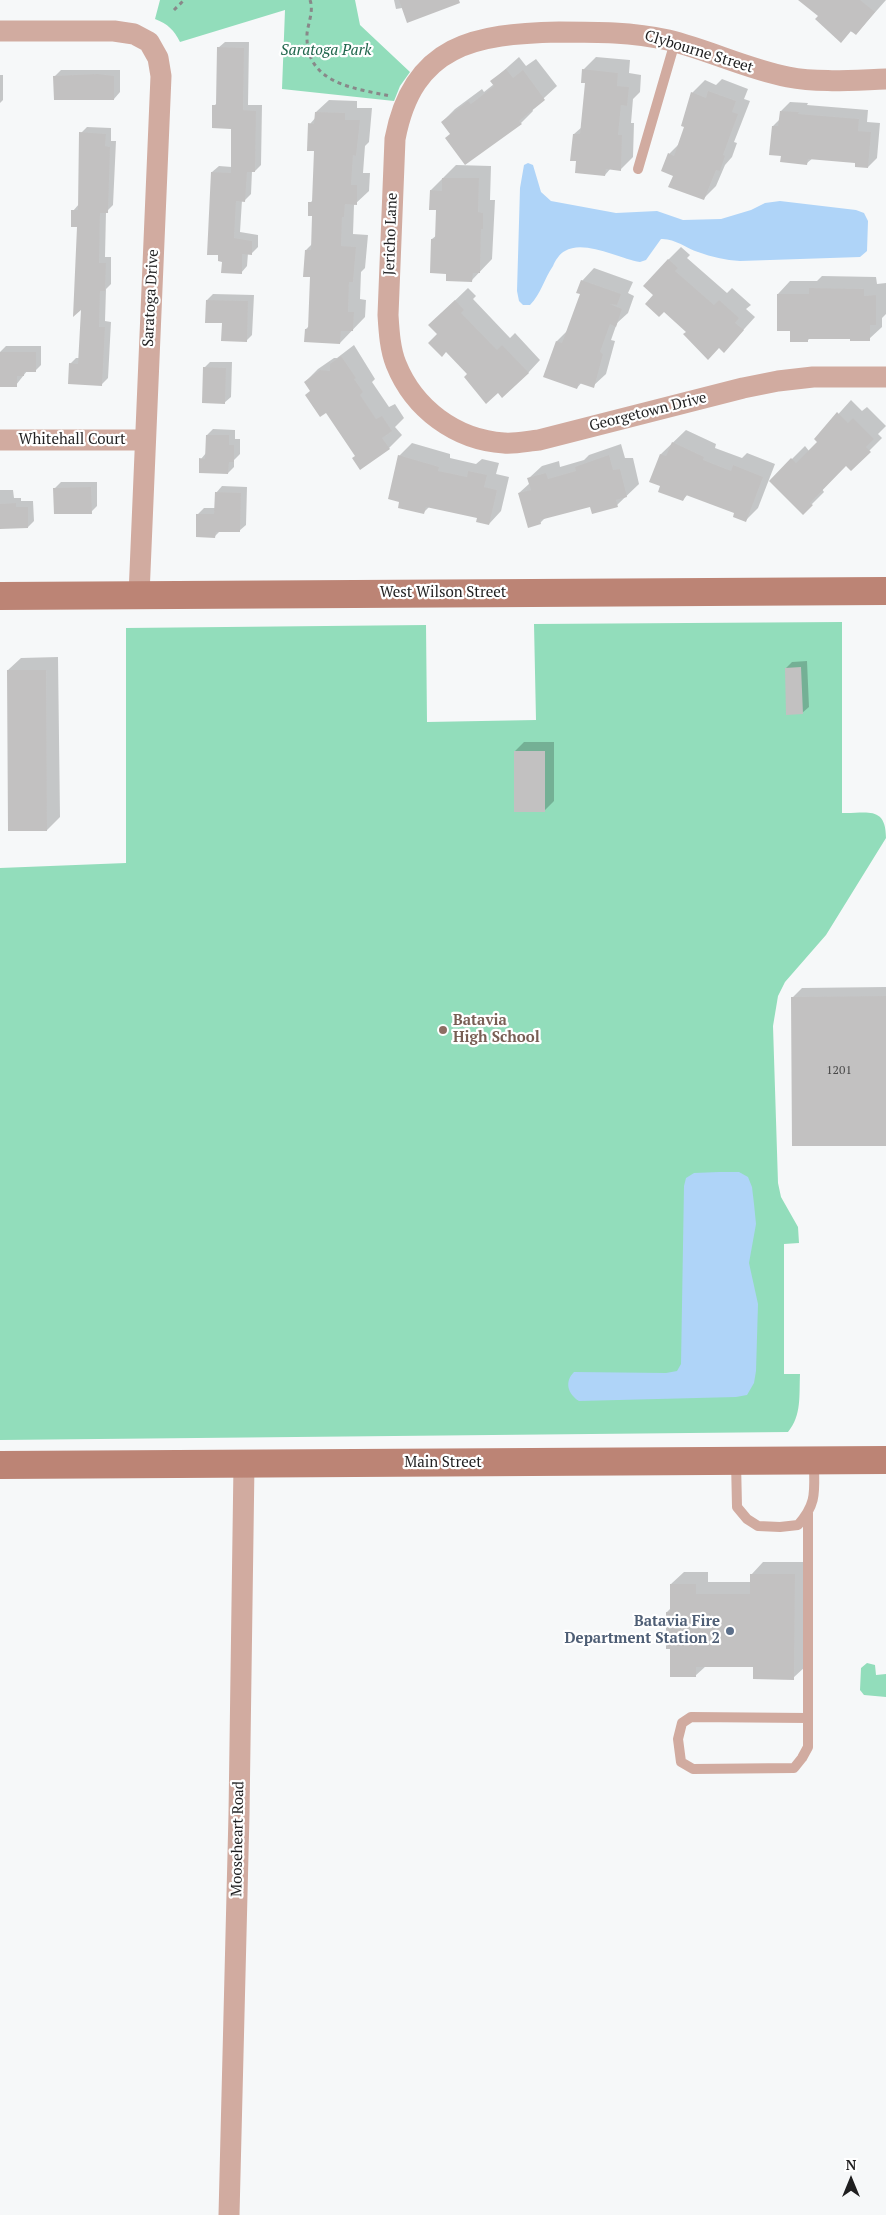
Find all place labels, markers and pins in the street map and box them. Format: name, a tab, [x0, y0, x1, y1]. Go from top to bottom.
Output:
place label: Batavia High School	[453, 1012, 540, 1047]
marker: Batavia High School	[437, 1024, 449, 1036]
place label: Batavia Fire Department Station 2	[565, 1613, 720, 1648]
marker: Batavia Fire Department Station 2	[724, 1625, 736, 1637]

